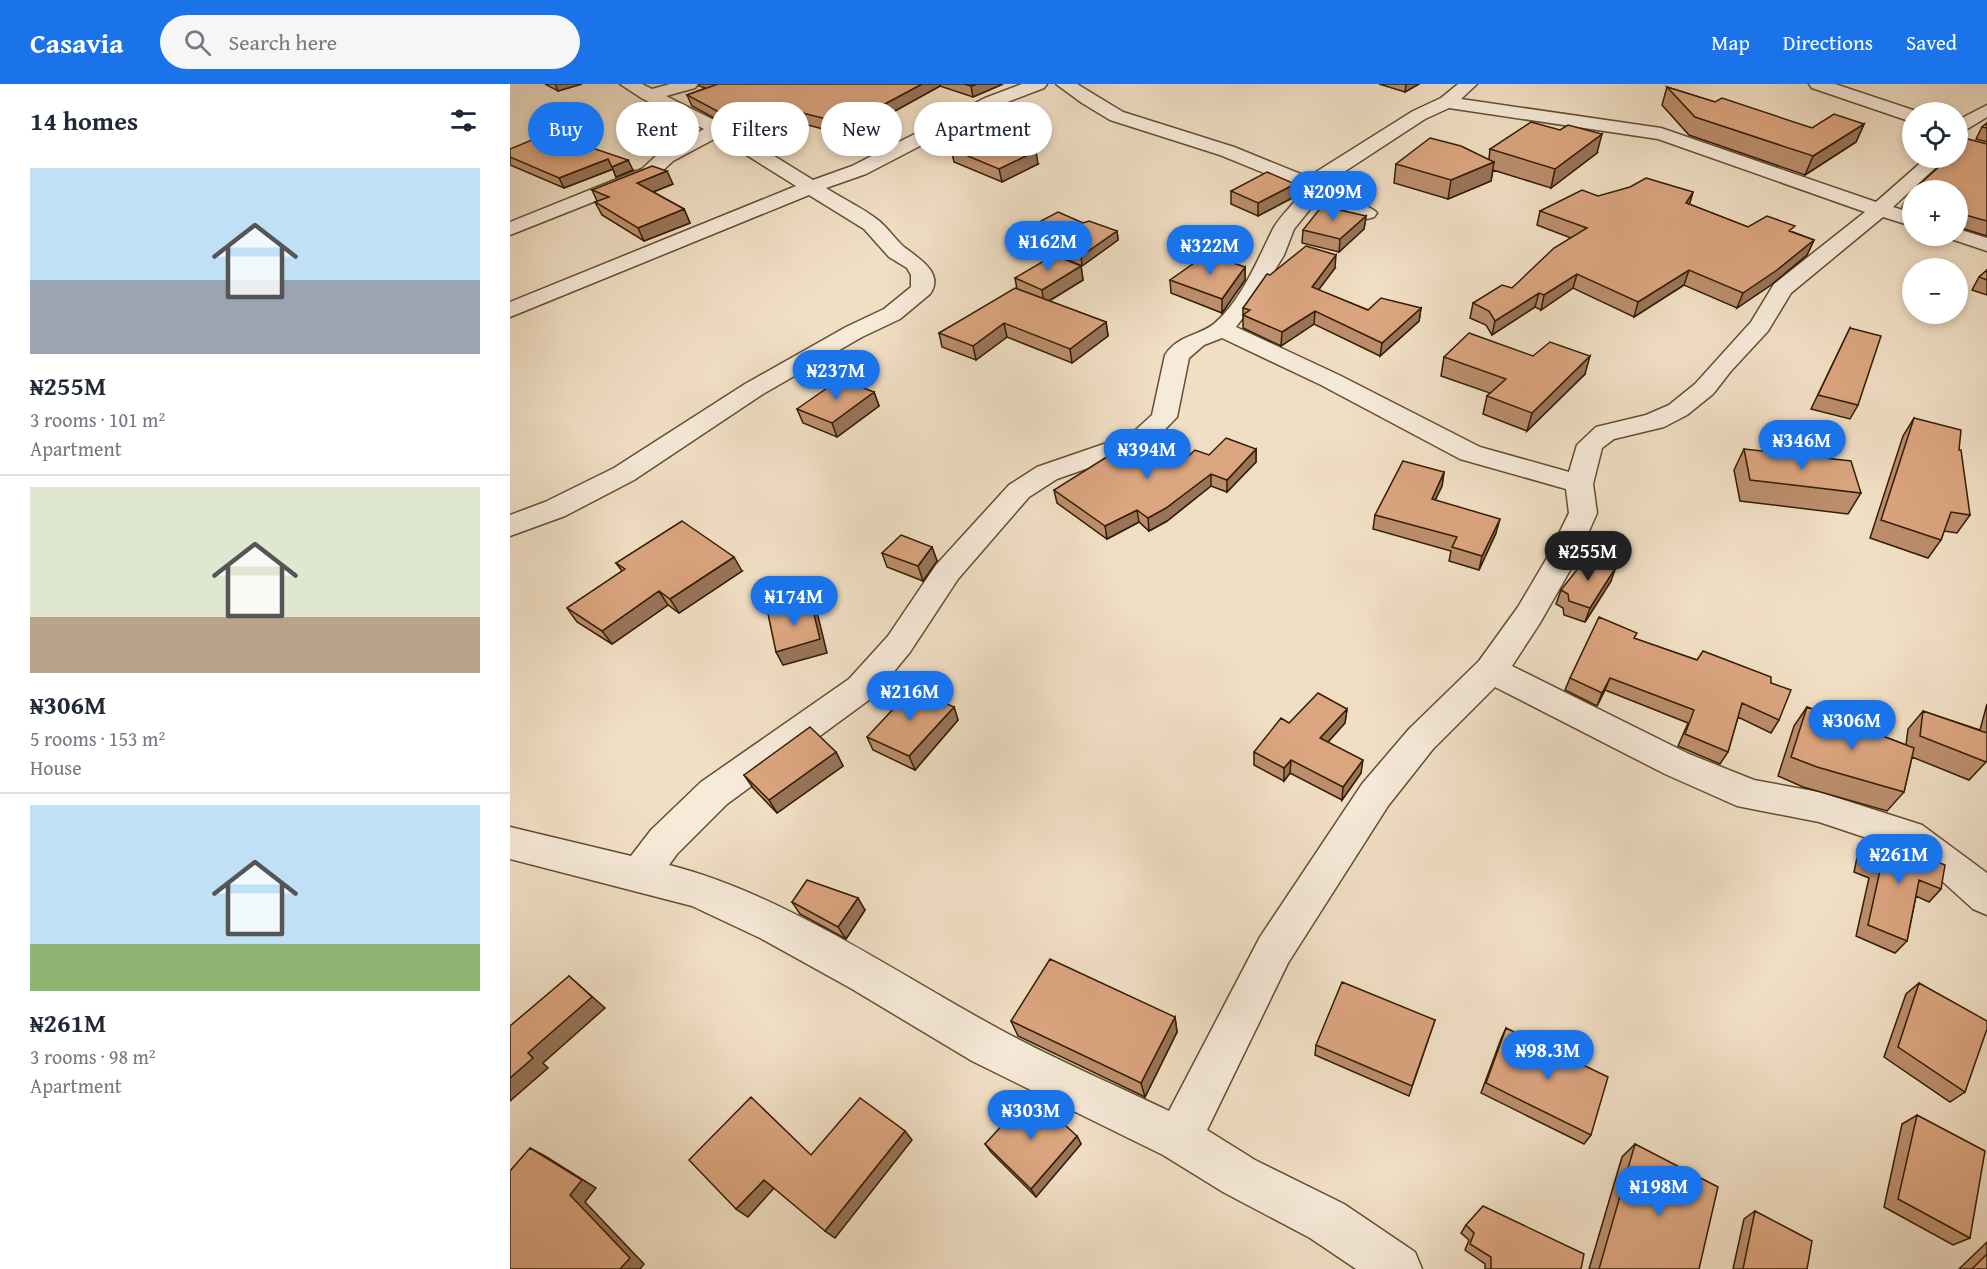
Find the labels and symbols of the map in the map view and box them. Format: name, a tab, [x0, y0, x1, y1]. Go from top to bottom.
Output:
pin: ₦209M	[1291, 171, 1375, 222]
pin: ₦162M	[1006, 221, 1090, 272]
pin: ₦322M	[1168, 225, 1252, 276]
pin: ₦237M	[794, 350, 878, 401]
pin: ₦346M	[1760, 420, 1844, 471]
pin: ₦394M	[1105, 429, 1189, 480]
pin: ₦255M	[1546, 531, 1630, 582]
pin: ₦174M	[752, 576, 836, 627]
pin: ₦216M	[868, 671, 952, 722]
pin: ₦306M	[1810, 700, 1894, 751]
pin: ₦261M	[1857, 834, 1941, 885]
pin: ₦98.3M	[1499, 1030, 1597, 1081]
pin: ₦303M	[989, 1090, 1073, 1141]
pin: ₦198M	[1617, 1166, 1701, 1217]

